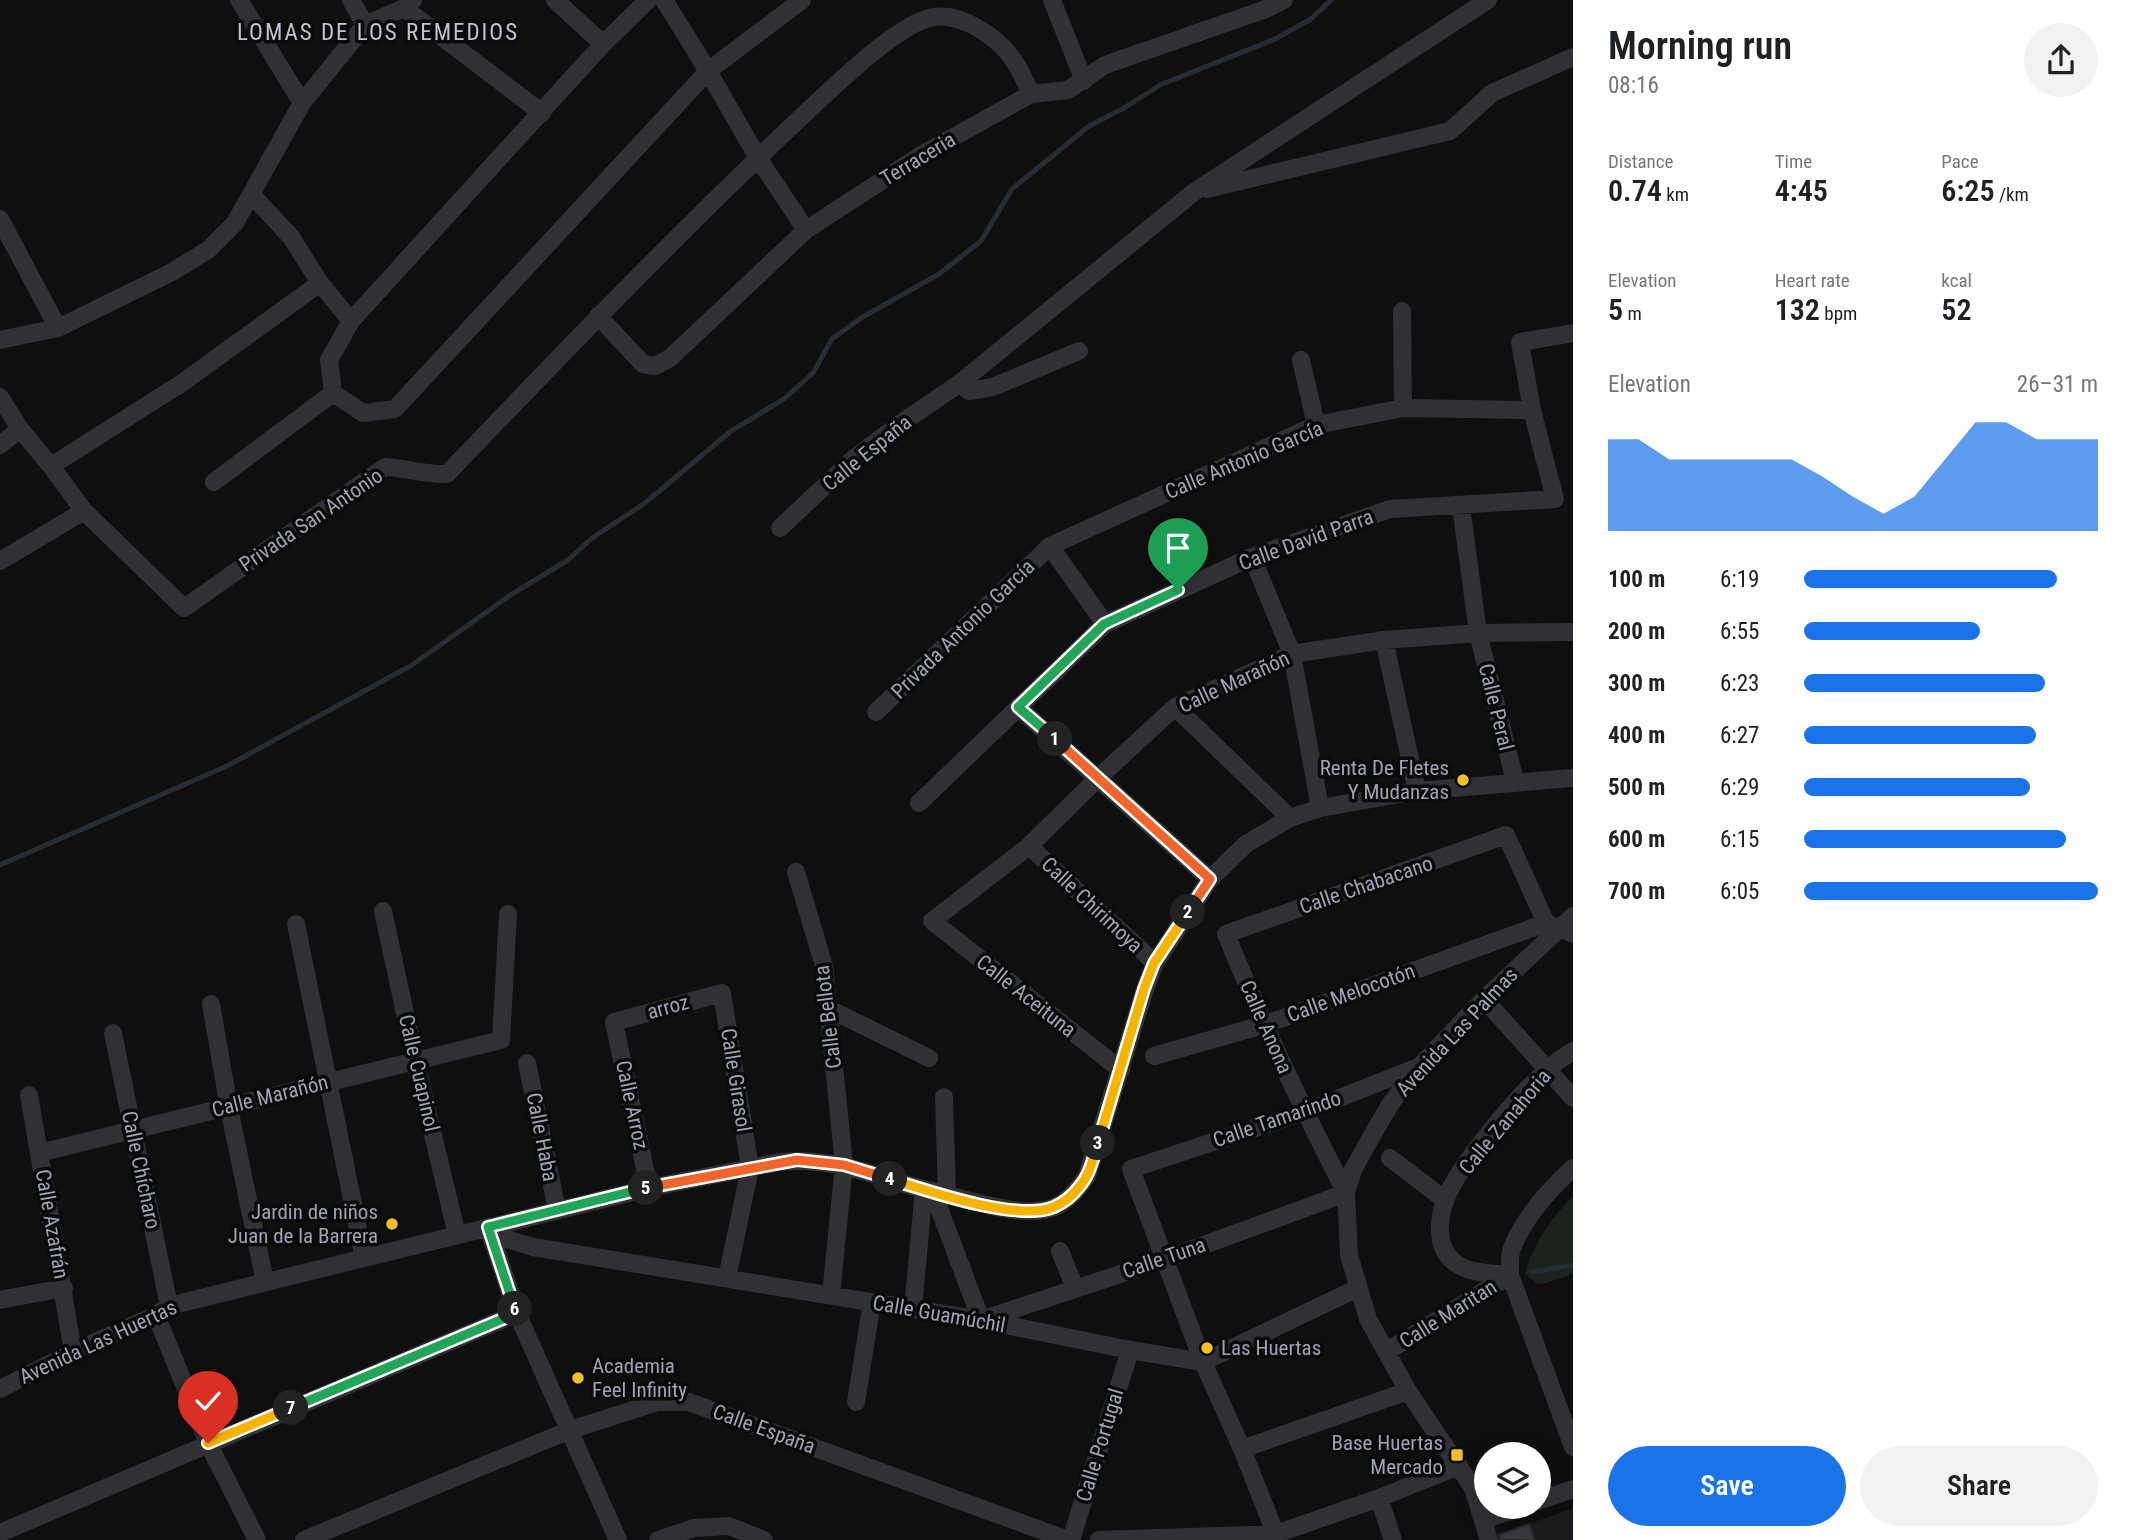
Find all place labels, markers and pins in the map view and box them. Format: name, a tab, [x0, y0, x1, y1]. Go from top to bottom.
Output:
pin	[1148, 518, 1208, 590]
pin: 1	[1038, 722, 1072, 756]
place label: Renta De Fletes Y Mudanzas	[1320, 756, 1449, 804]
marker: Renta De Fletes Y Mudanzas	[1455, 772, 1471, 788]
pin: 2	[1170, 894, 1206, 930]
pin: 3	[1080, 1126, 1116, 1160]
pin: 4	[872, 1162, 908, 1196]
pin: 5	[628, 1170, 664, 1206]
place label: Jardin de niños Juan de la Barrera	[228, 1200, 378, 1248]
marker: Jardin de niños Juan de la Barrera	[384, 1216, 400, 1232]
pin: 6	[498, 1292, 532, 1326]
place label: Las Huertas	[1221, 1336, 1321, 1360]
marker: Las Huertas	[1199, 1340, 1215, 1356]
place label: Academia Feel Infinity	[592, 1354, 687, 1402]
marker: Academia Feel Infinity	[570, 1370, 586, 1386]
pin	[178, 1371, 238, 1443]
pin: 7	[274, 1390, 308, 1426]
place label: Base Huertas Mercado	[1331, 1431, 1443, 1479]
marker: Base Huertas Mercado	[1449, 1447, 1465, 1463]

